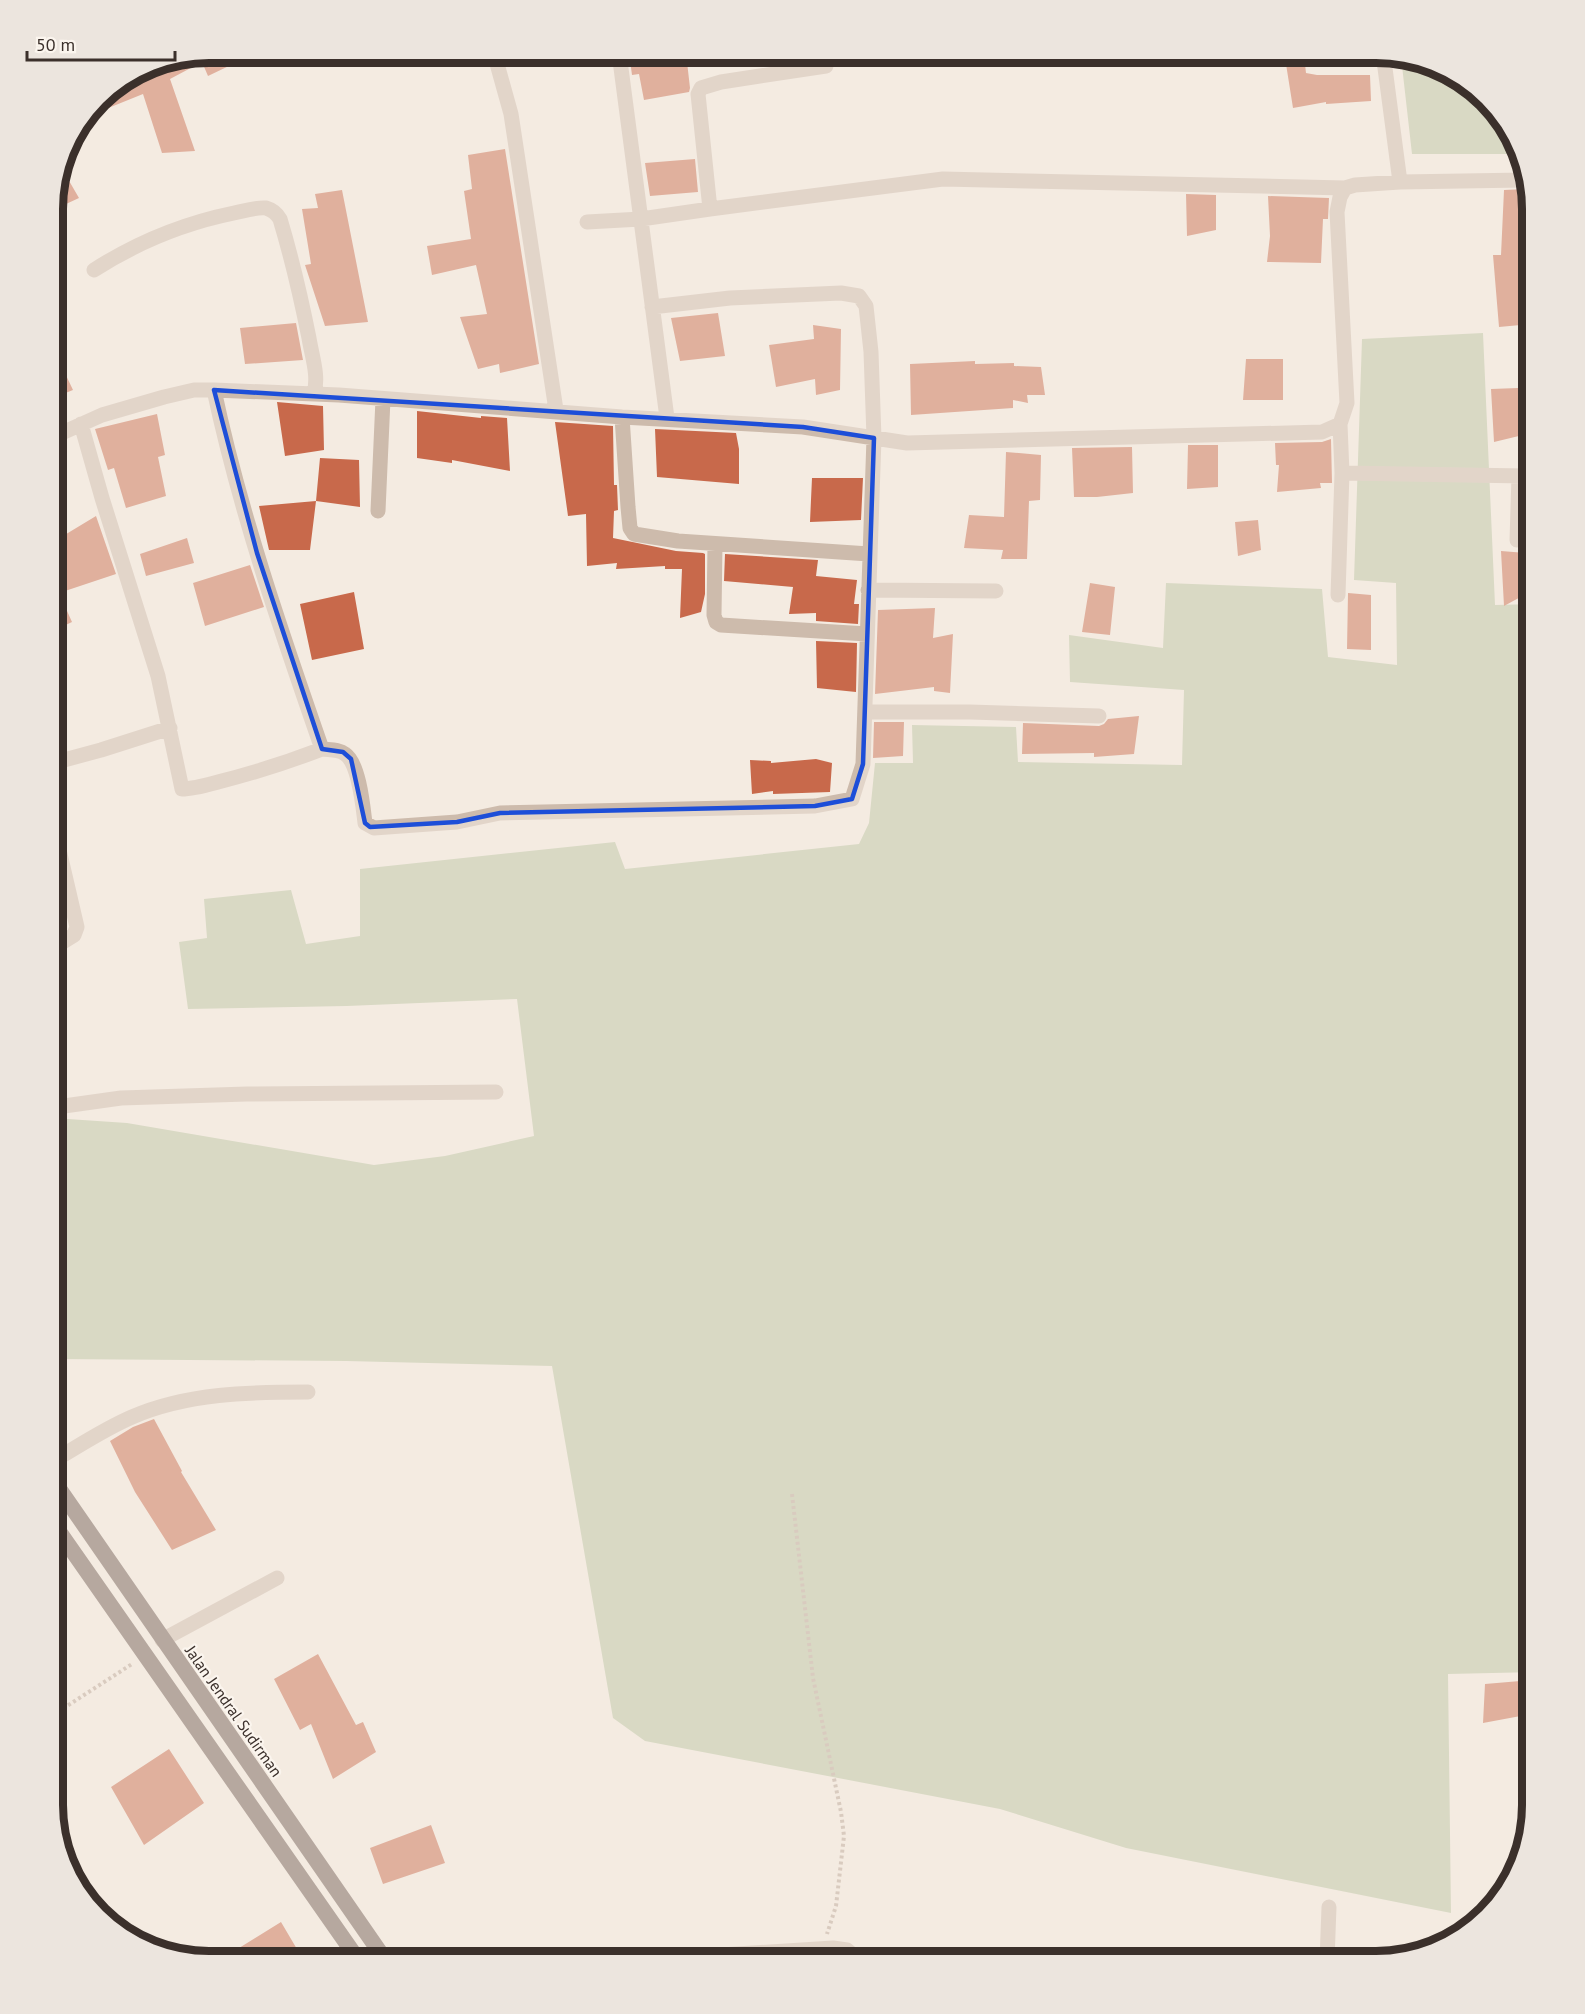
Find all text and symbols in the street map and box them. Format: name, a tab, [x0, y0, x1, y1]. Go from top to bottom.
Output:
scale bar	[27, 24, 176, 62]
text: 50 m	[36, 33, 75, 56]
street label: Jalan Jendral Sudirman	[181, 1641, 287, 1781]

